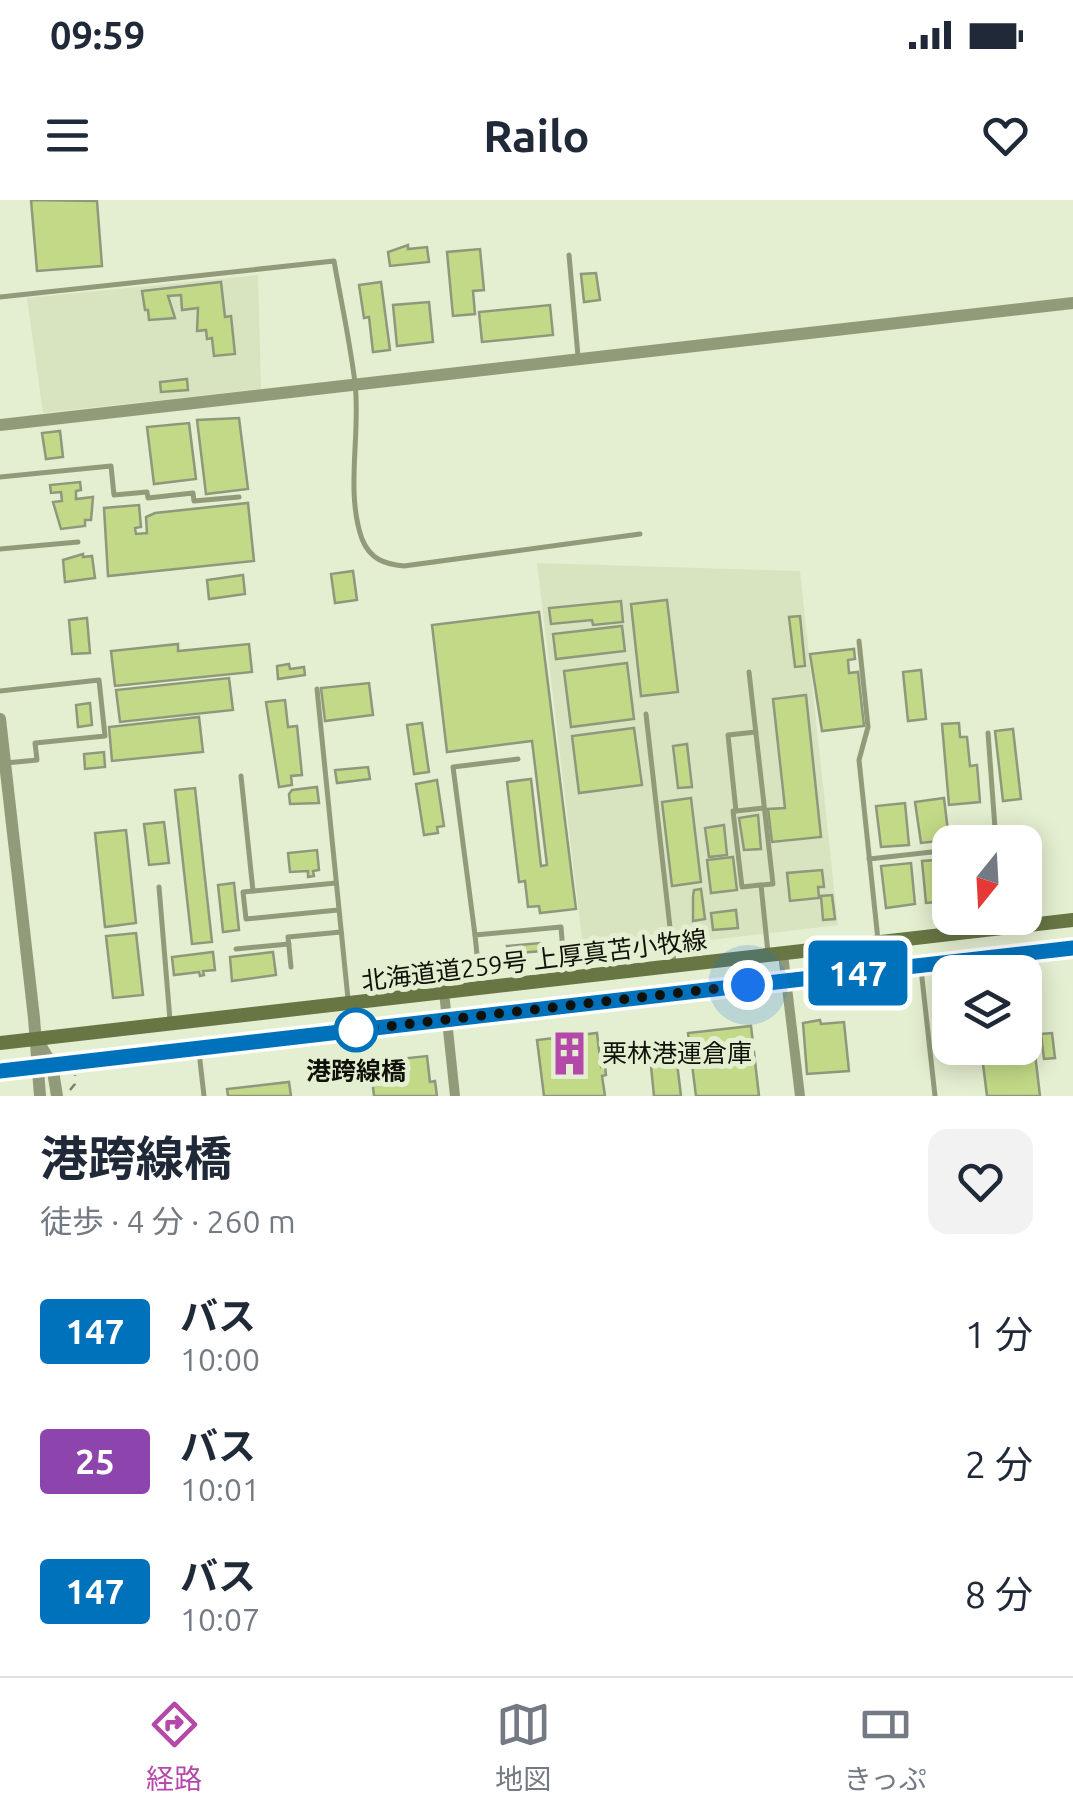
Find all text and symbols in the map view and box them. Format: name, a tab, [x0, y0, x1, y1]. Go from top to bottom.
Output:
text: 09:59	[50, 14, 145, 56]
icon: menu	[40, 108, 95, 163]
icon: heart	[978, 108, 1033, 163]
text: Railo	[483, 110, 590, 161]
north arrow	[932, 825, 1042, 935]
map controls	[932, 825, 1042, 1065]
street label: 北海道道259号 上厚真苫小牧線	[360, 925, 708, 995]
line badge: 147	[800, 940, 916, 1006]
text: 147	[828, 953, 888, 993]
button: layers	[932, 955, 1042, 1065]
your location	[723, 960, 773, 1010]
marker: 港跨線橋	[335, 1009, 377, 1051]
building icon: 栗林港運倉庫	[545, 1029, 593, 1077]
place label: 栗林港運倉庫	[602, 1039, 752, 1067]
place label: 港跨線橋	[306, 1057, 406, 1085]
button: heart	[928, 1129, 1033, 1234]
text: 港跨線橋	[40, 1131, 232, 1185]
text: 徒歩 · 4 分 · 260 m	[40, 1203, 296, 1239]
text: バス	[180, 1295, 256, 1337]
text: 147	[65, 1311, 125, 1351]
text: 1 分	[965, 1313, 1033, 1355]
text: 10:00	[180, 1341, 260, 1377]
text: バス	[180, 1425, 256, 1467]
text: 25	[75, 1441, 115, 1481]
text: 2 分	[965, 1443, 1033, 1485]
text: 10:01	[180, 1471, 260, 1507]
text: バス	[180, 1555, 256, 1597]
text: 147	[65, 1571, 125, 1611]
text: 8 分	[965, 1573, 1033, 1615]
text: 10:07	[180, 1601, 260, 1637]
tab: 経路	[146, 1697, 202, 1797]
tab: 地図	[495, 1697, 551, 1797]
tab: きっぷ	[844, 1697, 927, 1797]

